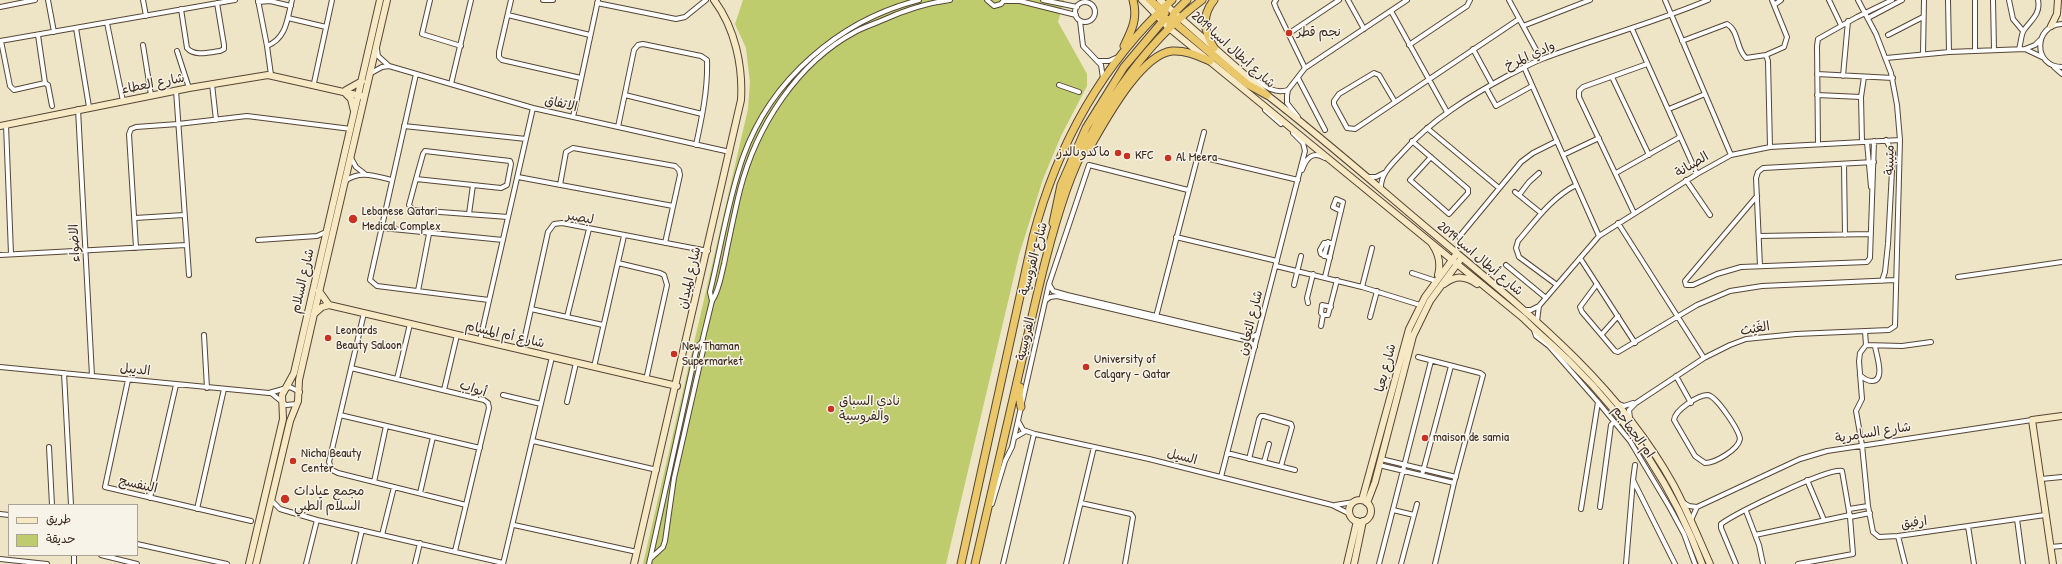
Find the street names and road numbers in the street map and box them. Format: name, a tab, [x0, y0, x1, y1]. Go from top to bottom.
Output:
street label: شارع أبطال اسيا 2019	[1188, 8, 1278, 92]
street label: وادي المرخ	[1502, 38, 1558, 74]
street label: شارع العطاء	[120, 70, 186, 98]
street label: الاتفاق	[543, 93, 579, 115]
street label: متيبنة	[1882, 145, 1898, 175]
street label: الصبانة	[1672, 149, 1712, 181]
street label: لبصير	[565, 208, 595, 228]
street label: شارع أبطال اسيا 2019	[1434, 219, 1526, 299]
street label: شارع الفروسية	[1017, 221, 1051, 297]
street label: الاضواء	[66, 224, 84, 262]
street label: شارع الميدان	[675, 245, 705, 311]
street label: شارع السلام	[288, 247, 318, 315]
street label: شارع التعاون	[1235, 289, 1267, 357]
street label: الفروسية	[1013, 316, 1039, 362]
street label: شارع أم المسام	[464, 318, 546, 352]
street label: الغَيْث	[1739, 319, 1771, 339]
street label: شارع بعيا	[1372, 342, 1400, 394]
street label: الديبل	[119, 361, 151, 379]
street label: أبواب	[458, 377, 488, 401]
street label: ام الجماجم	[1609, 403, 1657, 461]
street label: شارع السامرية	[1834, 419, 1912, 447]
street label: السيل	[1165, 446, 1199, 468]
street label: البنفسج	[117, 473, 159, 497]
street label: ارفيق	[1900, 513, 1928, 533]

